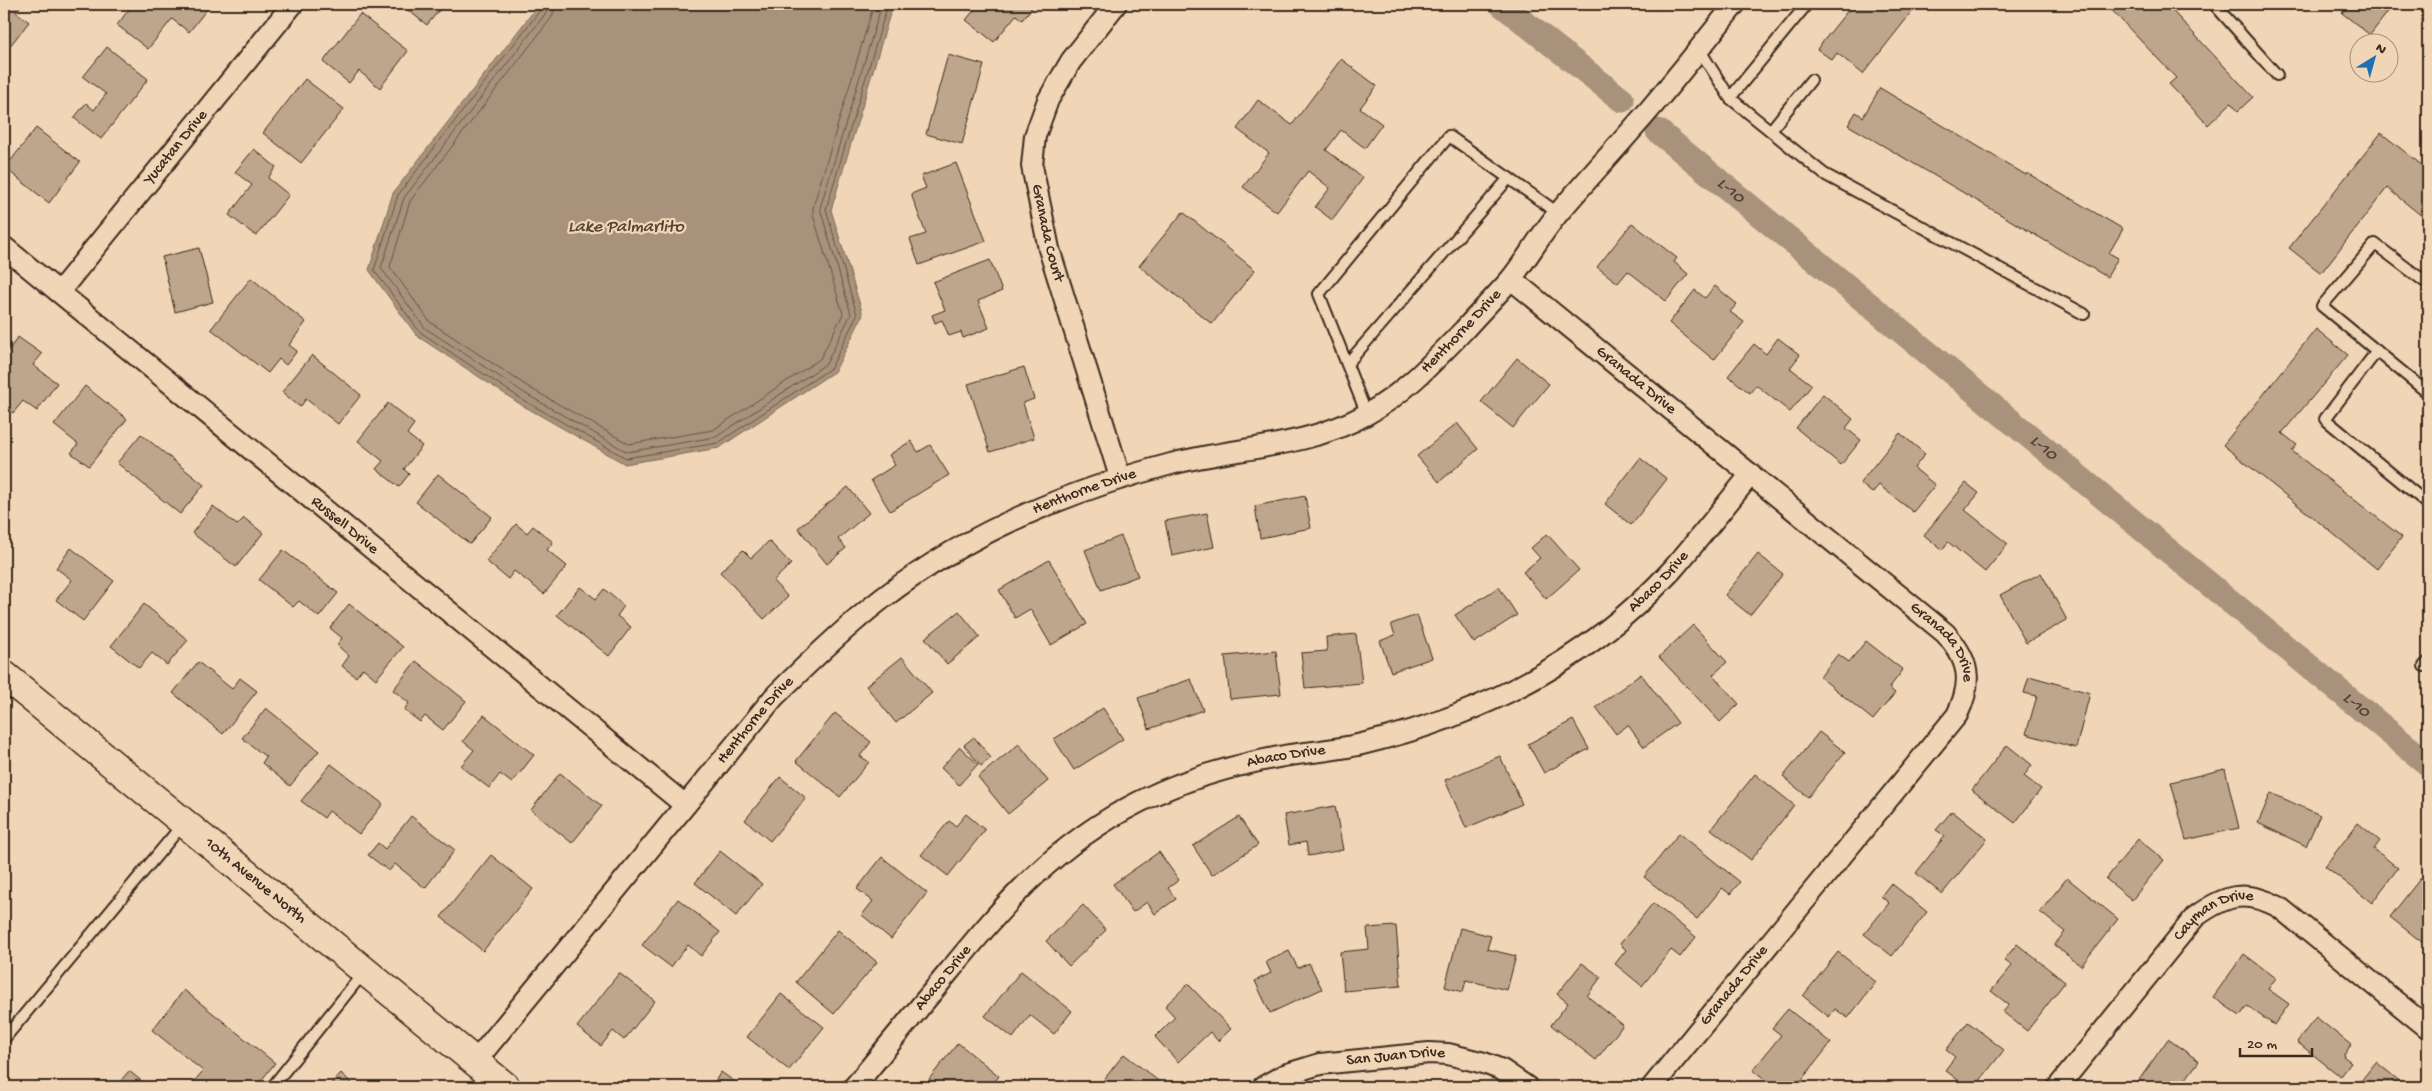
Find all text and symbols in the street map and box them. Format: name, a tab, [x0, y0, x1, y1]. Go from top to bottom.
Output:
north arrow	[2350, 32, 2400, 82]
text: N	[2372, 40, 2389, 59]
street label: Yucatan Drive	[139, 106, 213, 190]
water label: L-10	[1712, 173, 1749, 209]
street label: Granada Court	[1026, 182, 1069, 286]
water label: Lake Palmarlito	[568, 217, 685, 238]
street label: Henthorne Drive	[1417, 285, 1506, 378]
street label: Granada Drive	[1592, 342, 1680, 420]
water label: L-10	[2025, 430, 2062, 466]
street label: Henthorne Drive	[1030, 465, 1139, 520]
street label: Russell Drive	[307, 493, 383, 560]
street label: Abaco Drive	[1625, 547, 1694, 617]
street label: Granada Drive	[1906, 598, 1977, 683]
street label: Henthorne Drive	[713, 672, 799, 768]
water label: L-10	[2338, 688, 2375, 723]
street label: Abaco Drive	[1245, 741, 1327, 773]
street label: 10th Avenue North	[200, 833, 310, 929]
street label: Cayman Drive	[2170, 887, 2255, 945]
street label: Abaco Drive	[911, 941, 977, 1015]
street label: Granada Drive	[1697, 941, 1774, 1030]
scale bar	[2240, 1026, 2312, 1058]
text: 20 m	[2247, 1036, 2277, 1054]
street label: San Juan Drive	[1346, 1043, 1446, 1071]

